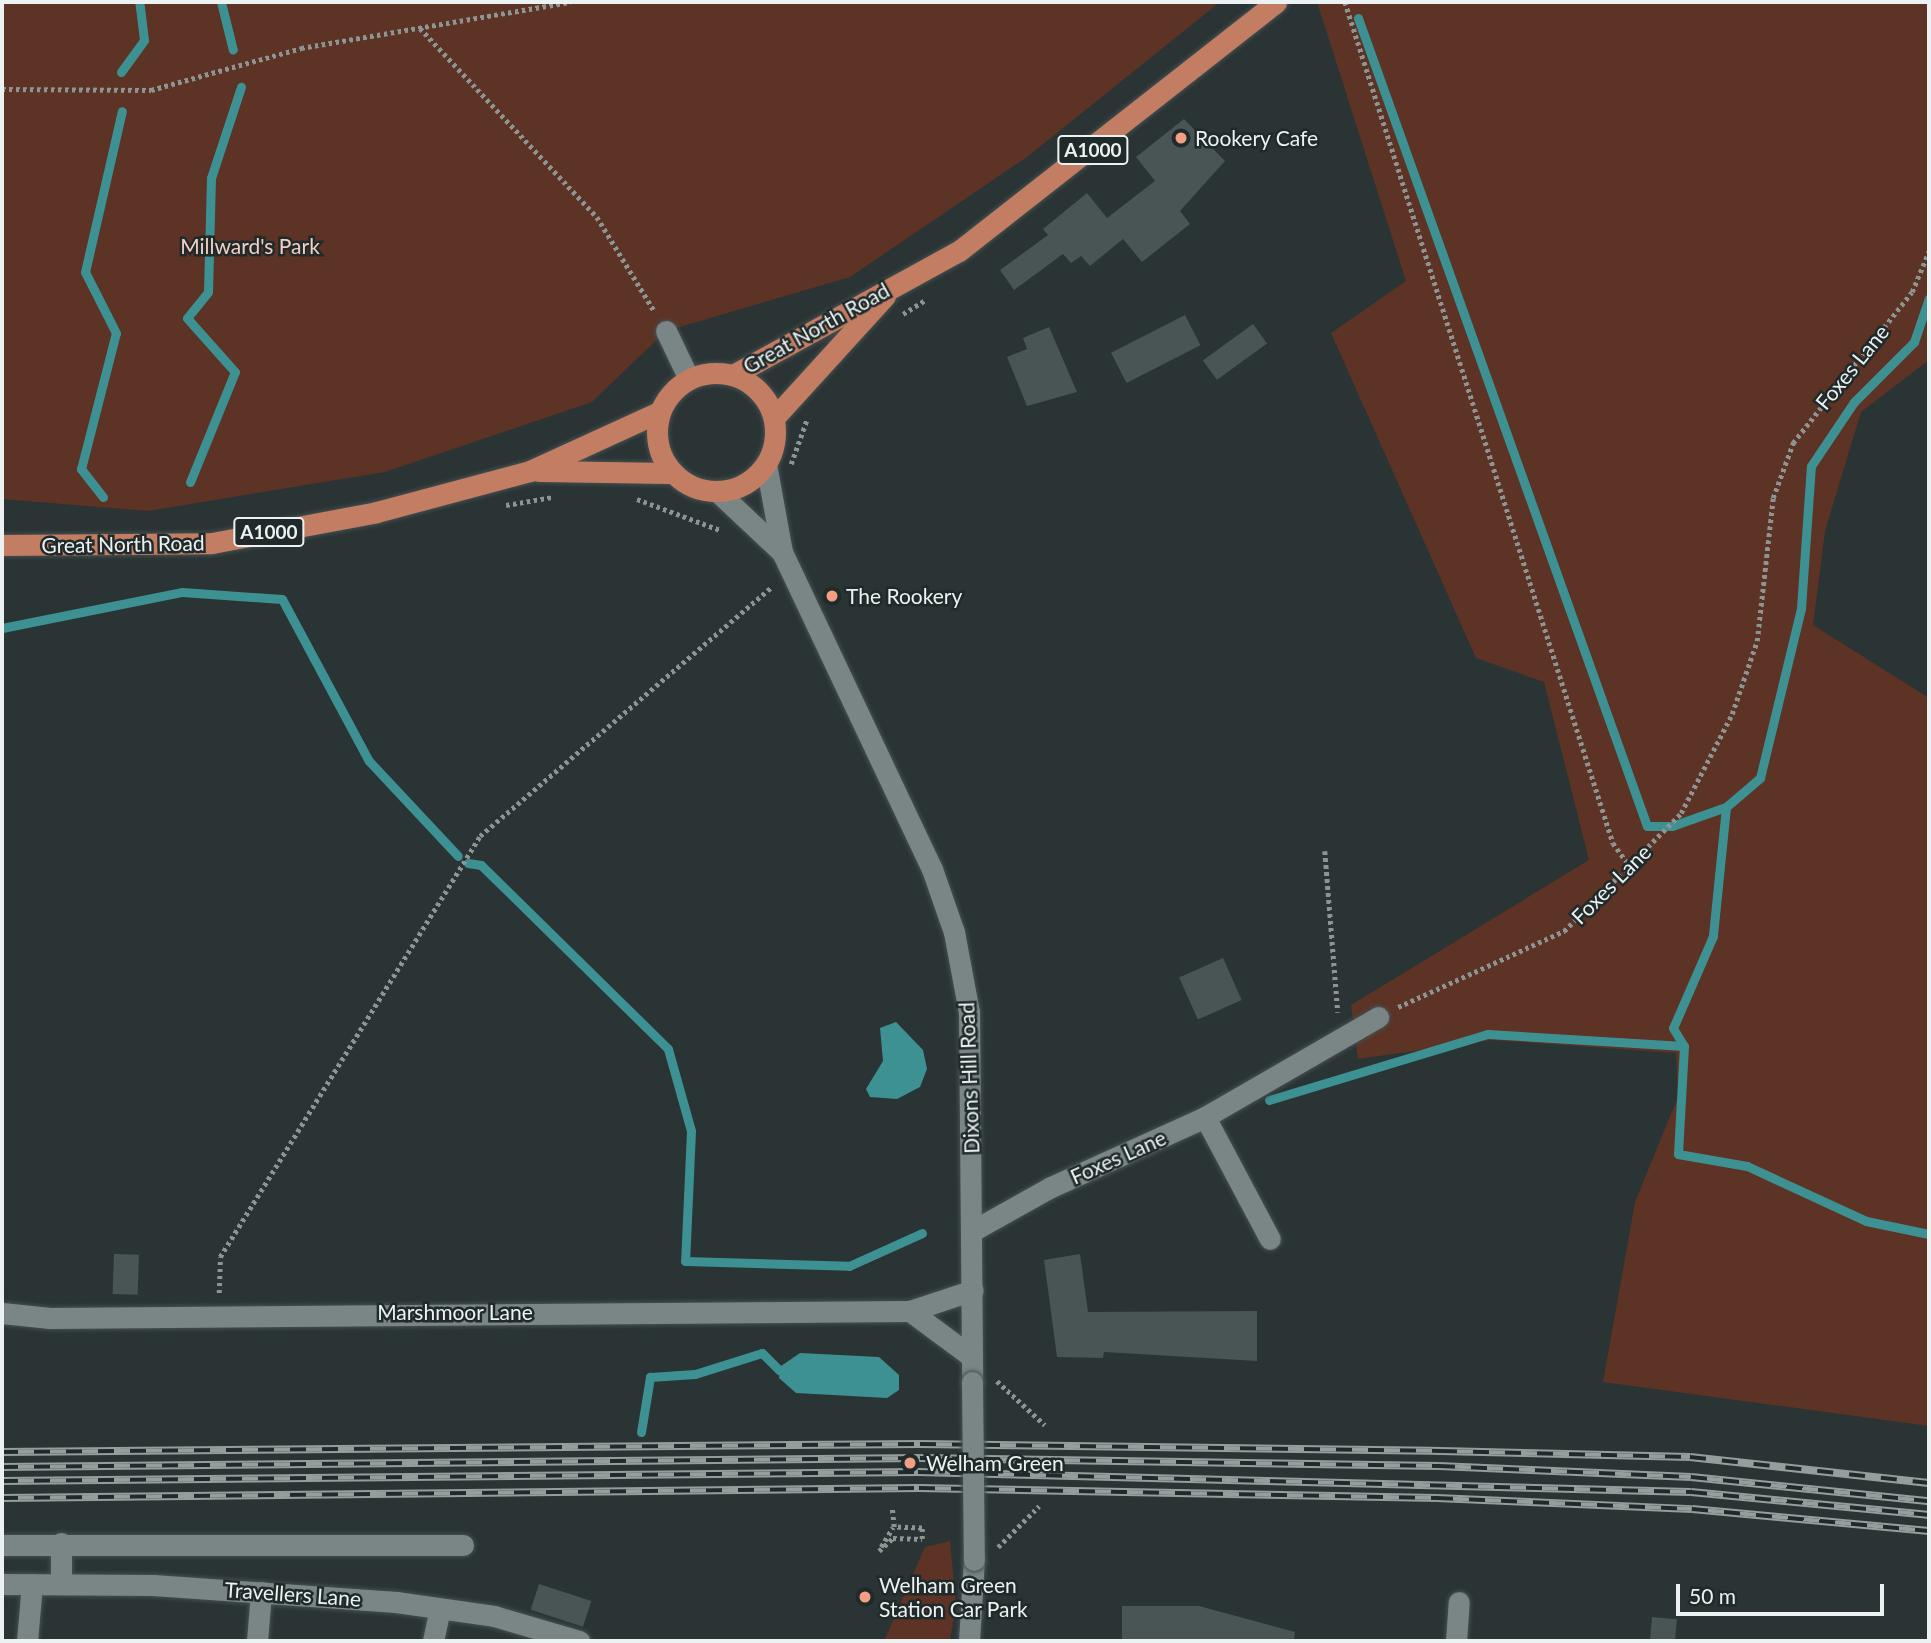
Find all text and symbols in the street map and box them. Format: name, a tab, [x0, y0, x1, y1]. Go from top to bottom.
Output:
place label: Rookery Cafe	[1195, 125, 1319, 151]
marker: Rookery Cafe	[1173, 130, 1189, 146]
road number: A1000	[1056, 134, 1130, 166]
park label: Millward's Park	[180, 233, 320, 259]
street label: Great North Road	[739, 277, 893, 379]
street label: Foxes Lane	[1810, 319, 1894, 415]
road number: A1000	[232, 516, 306, 548]
street label: Great North Road	[41, 530, 205, 558]
place label: The Rookery	[846, 583, 962, 609]
marker: The Rookery	[824, 588, 840, 604]
street label: Foxes Lane	[1566, 839, 1656, 929]
street label: Dixons Hill Road	[954, 1002, 984, 1154]
street label: Foxes Lane	[1066, 1125, 1170, 1189]
street label: Marshmoor Lane	[377, 1299, 533, 1325]
place label: Welham Green	[926, 1450, 1064, 1476]
marker: Welham Green	[900, 1453, 920, 1473]
scale bar	[1679, 1570, 1887, 1614]
place label: Welham Green Station Car Park	[879, 1572, 1028, 1622]
street label: Travellers Lane	[224, 1577, 362, 1611]
text: 50 m	[1689, 1583, 1736, 1608]
marker: Welham Green Station Car Park	[857, 1589, 873, 1605]

